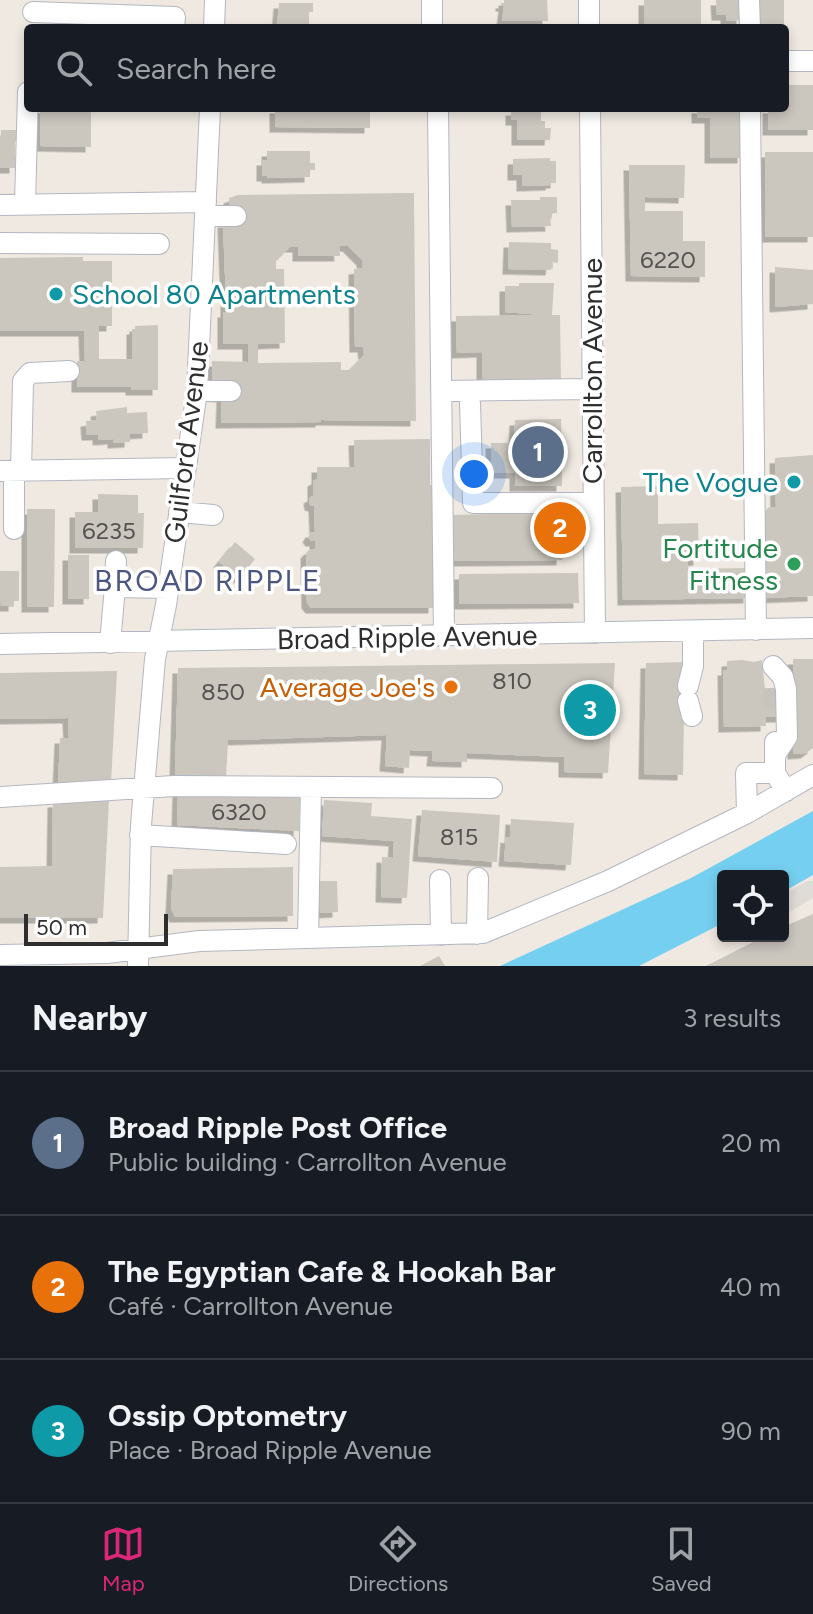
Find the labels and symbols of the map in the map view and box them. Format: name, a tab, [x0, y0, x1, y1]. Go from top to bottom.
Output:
house number: 6220	[640, 245, 696, 274]
street label: Carrollton Avenue	[575, 258, 609, 484]
place label: School 80 Apartments	[72, 277, 356, 311]
marker: School 80 Apartments	[47, 285, 65, 303]
street label: Guilford Avenue	[157, 339, 215, 545]
pin: 1	[512, 422, 564, 482]
your location	[454, 454, 494, 494]
place label: The Vogue	[643, 465, 778, 499]
marker: The Vogue	[785, 473, 803, 491]
pin: 2	[534, 498, 586, 558]
house number: 6235	[82, 516, 136, 545]
place label: Fortitude Fitness	[662, 531, 778, 597]
marker: Fortitude Fitness	[785, 555, 803, 573]
district label: BROAD RIPPLE	[94, 562, 322, 599]
street label: Broad Ripple Avenue	[276, 618, 538, 656]
house number: 810	[492, 666, 532, 695]
place label: Average Joe's	[260, 670, 435, 704]
house number: 850	[201, 677, 245, 706]
marker: Average Joe's	[442, 678, 460, 696]
pin: 3	[564, 680, 616, 740]
house number: 6320	[211, 797, 267, 826]
house number: 815	[440, 822, 478, 851]
scale bar	[24, 910, 168, 946]

